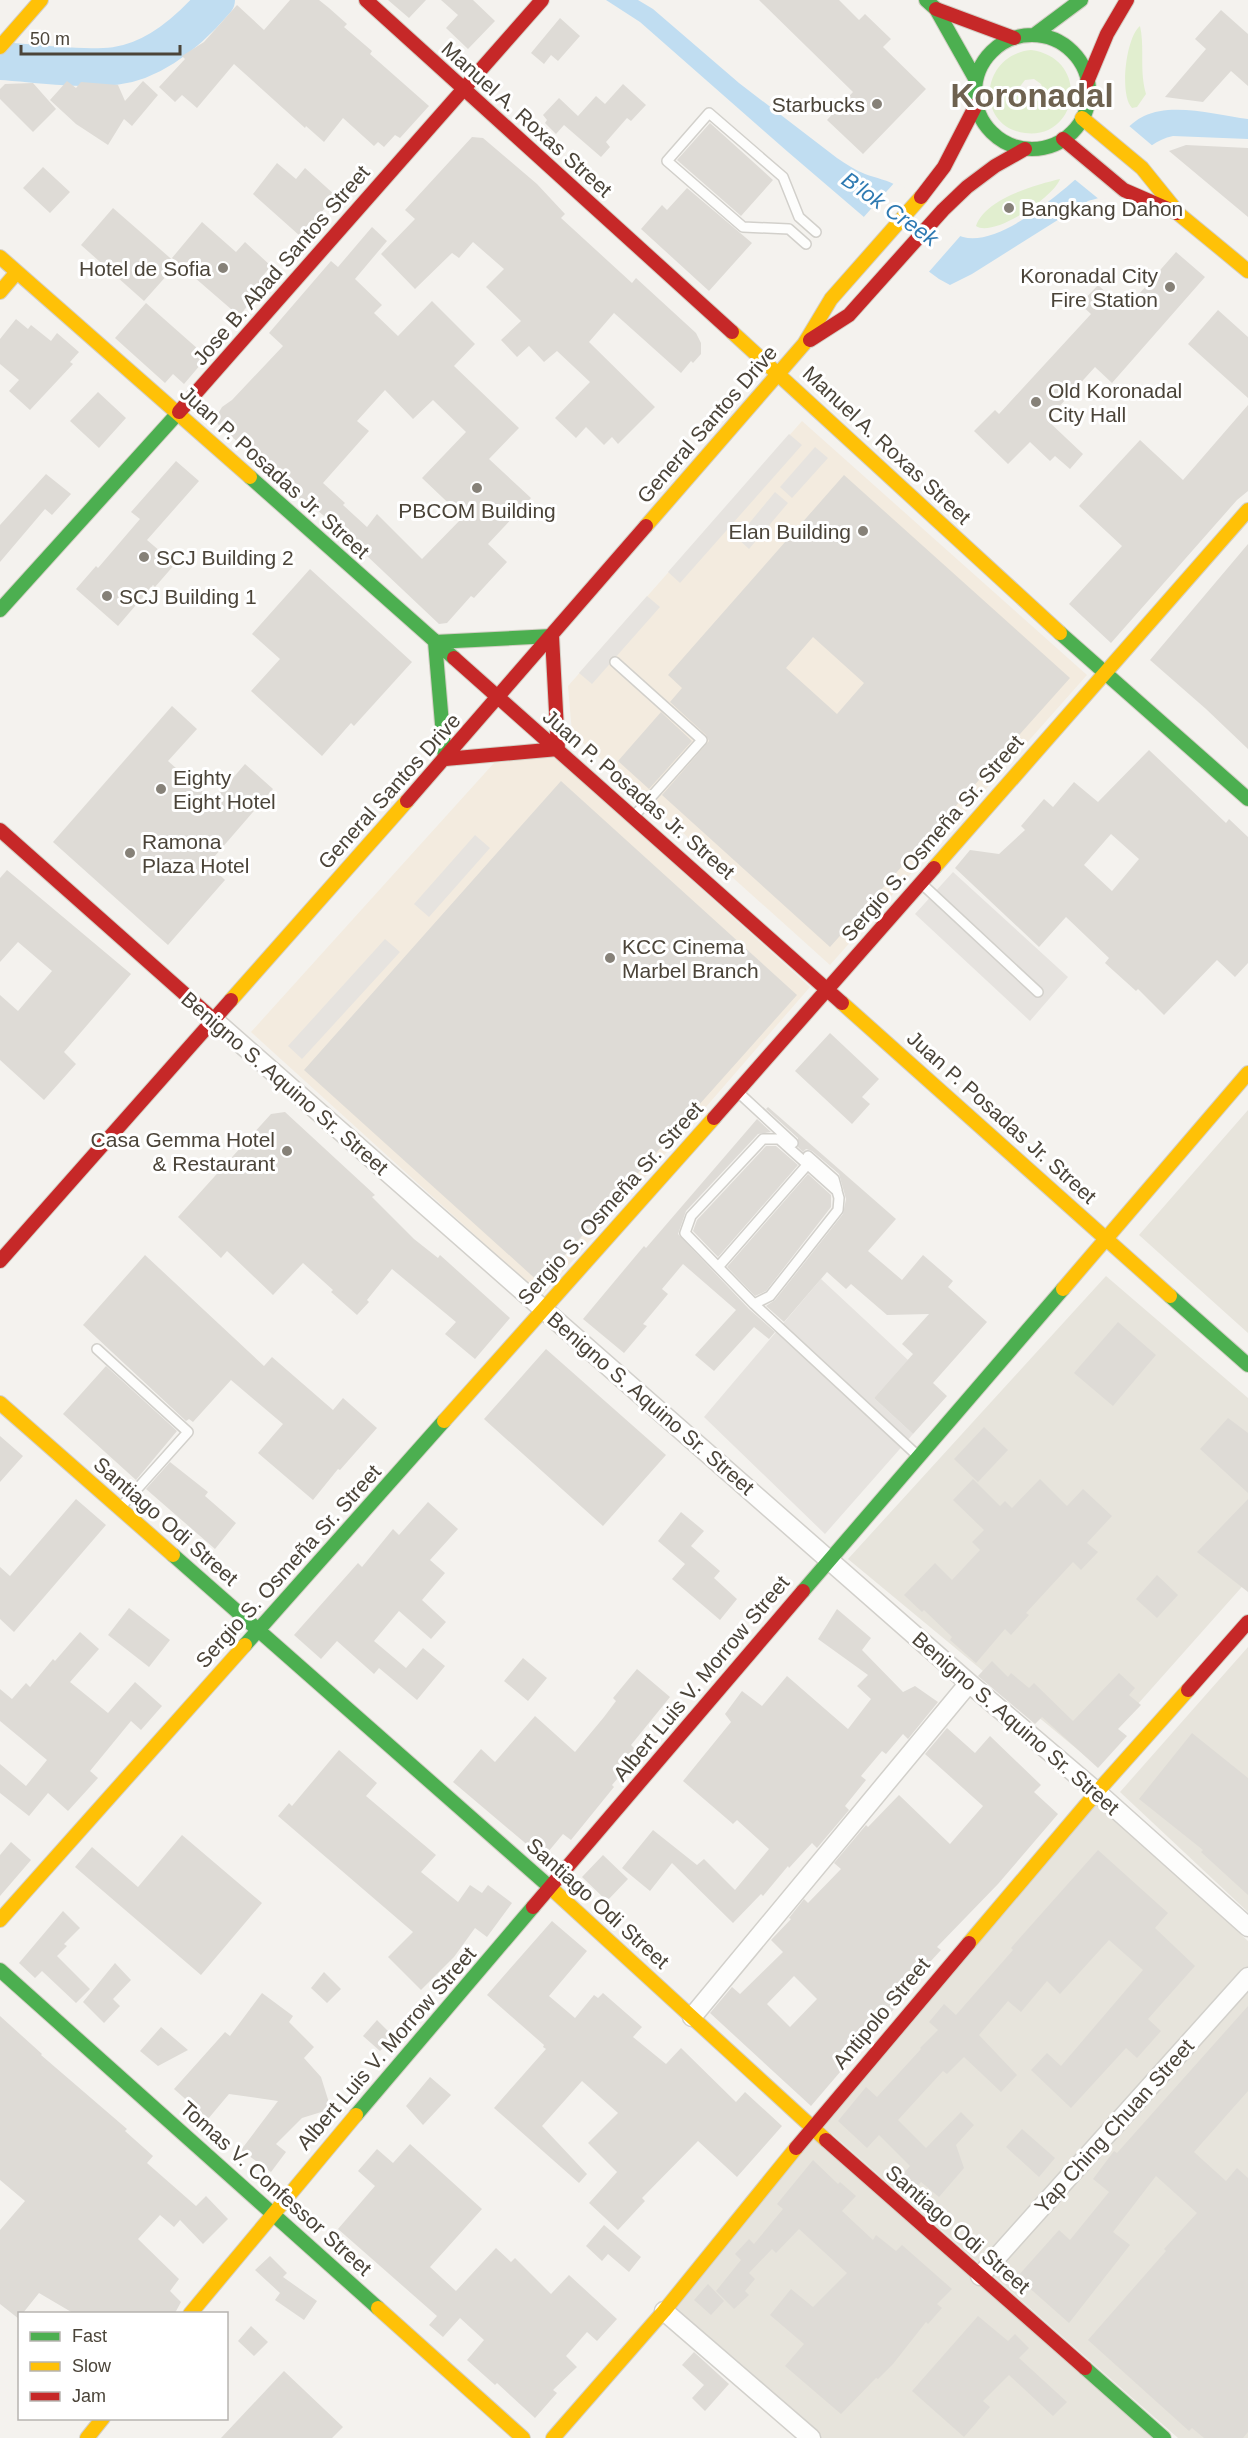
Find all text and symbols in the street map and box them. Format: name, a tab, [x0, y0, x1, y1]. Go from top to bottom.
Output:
scale bar	[21, 18, 180, 56]
text: 50 m	[30, 29, 70, 49]
street label: Manuel A. Roxas Street	[437, 37, 617, 201]
district label: Koronadal	[950, 77, 1114, 114]
place label: Starbucks	[772, 93, 865, 116]
marker: Starbucks	[870, 97, 884, 111]
street label: Jose B. Abad Santos Street	[188, 160, 374, 369]
water label: B'lok Creek	[837, 167, 944, 252]
place label: Bangkang Dahon	[1021, 197, 1183, 220]
marker: Bangkang Dahon	[1002, 201, 1016, 215]
place label: Hotel de Sofia	[79, 257, 211, 280]
marker: Hotel de Sofia	[216, 261, 230, 275]
place label: Koronadal City Fire Station	[1020, 264, 1158, 311]
marker: Koronadal City Fire Station	[1163, 280, 1177, 294]
street label: General Santos Drive	[632, 341, 782, 507]
street label: Manuel A. Roxas Street	[798, 361, 976, 529]
place label: Old Koronadal City Hall	[1048, 379, 1182, 426]
street label: Juan P. Posadas Jr. Street	[176, 381, 374, 563]
marker: Old Koronadal City Hall	[1029, 395, 1043, 409]
marker: PBCOM Building	[470, 481, 484, 495]
place label: PBCOM Building	[398, 499, 556, 522]
place label: Elan Building	[728, 520, 851, 543]
marker: Elan Building	[856, 524, 870, 538]
place label: SCJ Building 2	[156, 546, 294, 569]
marker: SCJ Building 2	[137, 550, 151, 564]
place label: SCJ Building 1	[119, 585, 257, 608]
marker: SCJ Building 1	[100, 589, 114, 603]
street label: Juan P. Posadas Jr. Street	[539, 705, 739, 883]
street label: General Santos Drive	[313, 709, 465, 873]
street label: Sergio S. Osmeña Sr. Street	[836, 730, 1028, 946]
place label: Eighty Eight Hotel	[173, 766, 276, 813]
marker: Eighty Eight Hotel	[154, 782, 168, 796]
place label: Ramona Plaza Hotel	[142, 830, 249, 877]
marker: Ramona Plaza Hotel	[123, 846, 137, 860]
place label: KCC Cinema Marbel Branch	[622, 935, 759, 982]
marker: KCC Cinema Marbel Branch	[603, 951, 617, 965]
street label: Benigno S. Aquino Sr. Street	[177, 987, 393, 1179]
street label: Juan P. Posadas Jr. Street	[903, 1026, 1101, 1208]
street label: Sergio S. Osmeña Sr. Street	[513, 1097, 707, 1309]
place label: Casa Gemma Hotel & Restaurant	[91, 1128, 275, 1175]
marker: Casa Gemma Hotel & Restaurant	[280, 1144, 294, 1158]
street label: Benigno S. Aquino Sr. Street	[543, 1307, 759, 1499]
street label: Santiago Odi Street	[89, 1452, 243, 1590]
street label: Sergio S. Osmeña Sr. Street	[191, 1460, 385, 1672]
street label: Albert Luis V. Morrow Street	[608, 1571, 794, 1785]
street label: Benigno S. Aquino Sr. Street	[908, 1627, 1124, 1819]
street label: Santiago Odi Street	[522, 1833, 674, 1973]
street label: Albert Luis V. Morrow Street	[292, 1942, 480, 2154]
street label: Antipolo Street	[828, 1953, 934, 2073]
street label: Yap Ching Chuan Street	[1030, 2034, 1198, 2218]
street label: Tomas V. Confessor Street	[176, 2096, 376, 2280]
street label: Santiago Odi Street	[881, 2160, 1035, 2298]
legend	[18, 2312, 228, 2420]
text: Fast	[72, 2326, 107, 2346]
text: Slow	[72, 2356, 112, 2376]
text: Jam	[72, 2386, 106, 2406]

